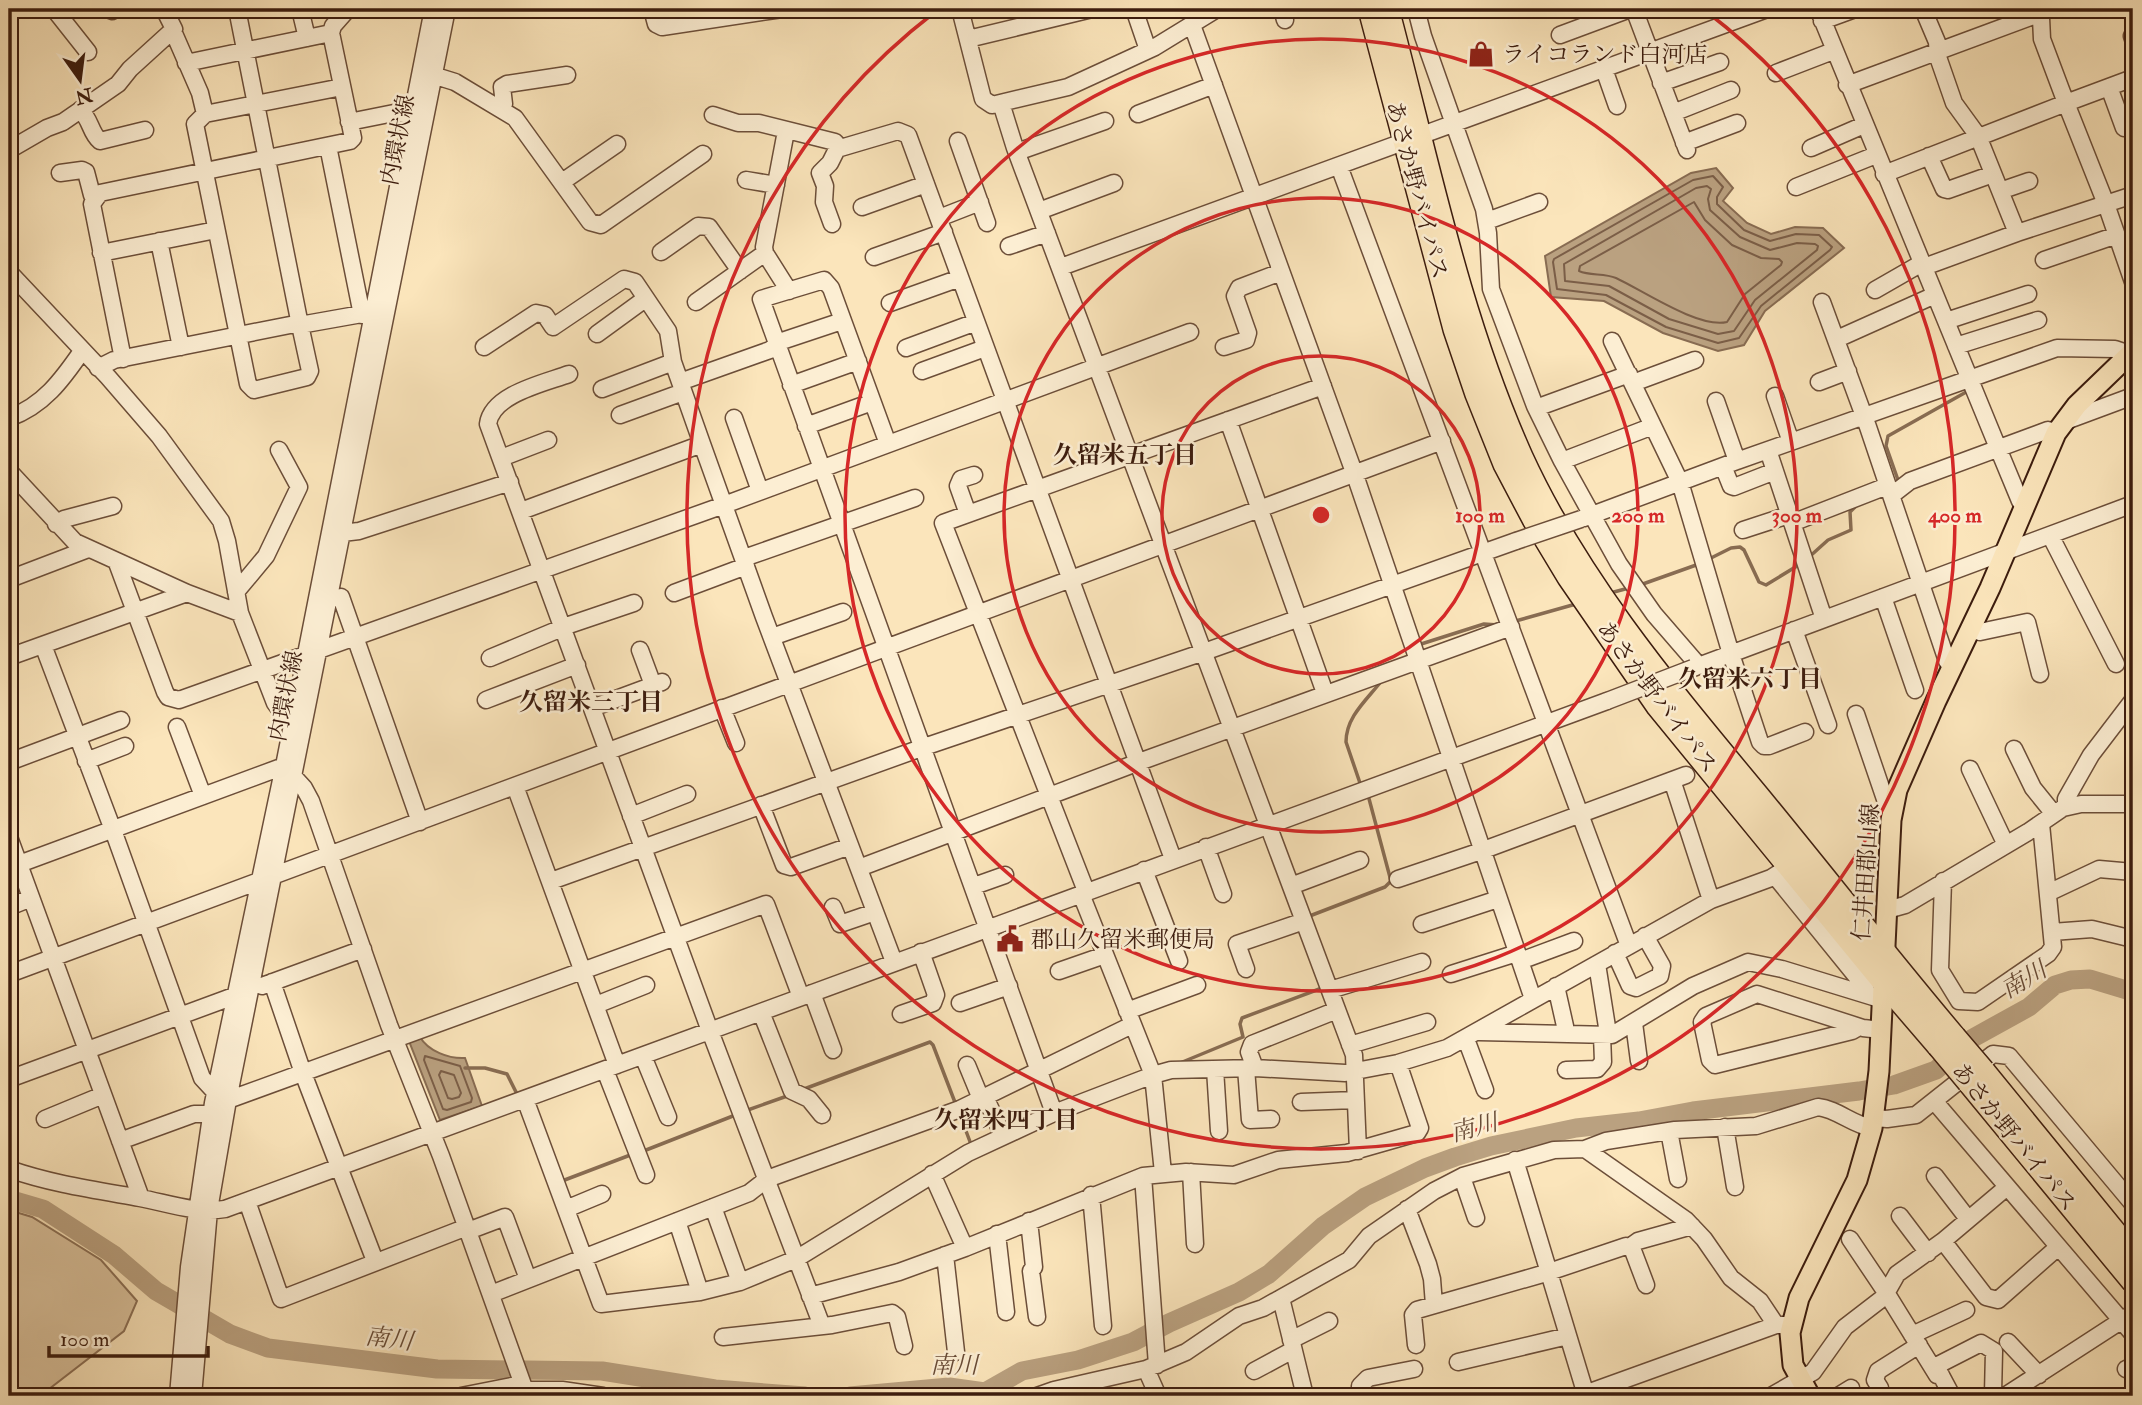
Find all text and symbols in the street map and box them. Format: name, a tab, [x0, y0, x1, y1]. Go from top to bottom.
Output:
shop icon: ライコランド白河店	[1466, 39, 1496, 69]
place label: ライコランド白河店	[1502, 40, 1707, 69]
north arrow	[46, 46, 116, 116]
text: N	[72, 82, 96, 109]
street label: 内環状線	[375, 92, 421, 188]
street label: あさか野バイパス	[1379, 98, 1455, 282]
district label: 久留米五丁目	[1053, 440, 1197, 471]
text: 100 m	[1455, 502, 1506, 529]
text: 200 m	[1612, 502, 1665, 529]
text: 300 m	[1772, 502, 1823, 529]
text: 400 m	[1927, 502, 1982, 529]
centre of rings	[1309, 503, 1333, 527]
street label: あさか野バイパス	[1590, 615, 1724, 779]
street label: 内環状線	[263, 648, 309, 744]
district label: 久留米六丁目	[1678, 664, 1822, 695]
district label: 久留米三丁目	[519, 687, 663, 718]
street label: 仁井田郡山線	[1847, 802, 1885, 942]
public building icon: 郡山久留米郵便局	[995, 924, 1025, 954]
place label: 郡山久留米郵便局	[1031, 925, 1215, 954]
water label: 南川	[1995, 953, 2055, 1006]
street label: あさか野バイパス	[1945, 1057, 2083, 1217]
district label: 久留米四丁目	[934, 1105, 1078, 1136]
water label: 南川	[1447, 1106, 1504, 1149]
scale bar	[49, 1314, 208, 1358]
water label: 南川	[363, 1321, 418, 1358]
text: 100 m	[60, 1326, 110, 1353]
water label: 南川	[930, 1350, 981, 1381]

